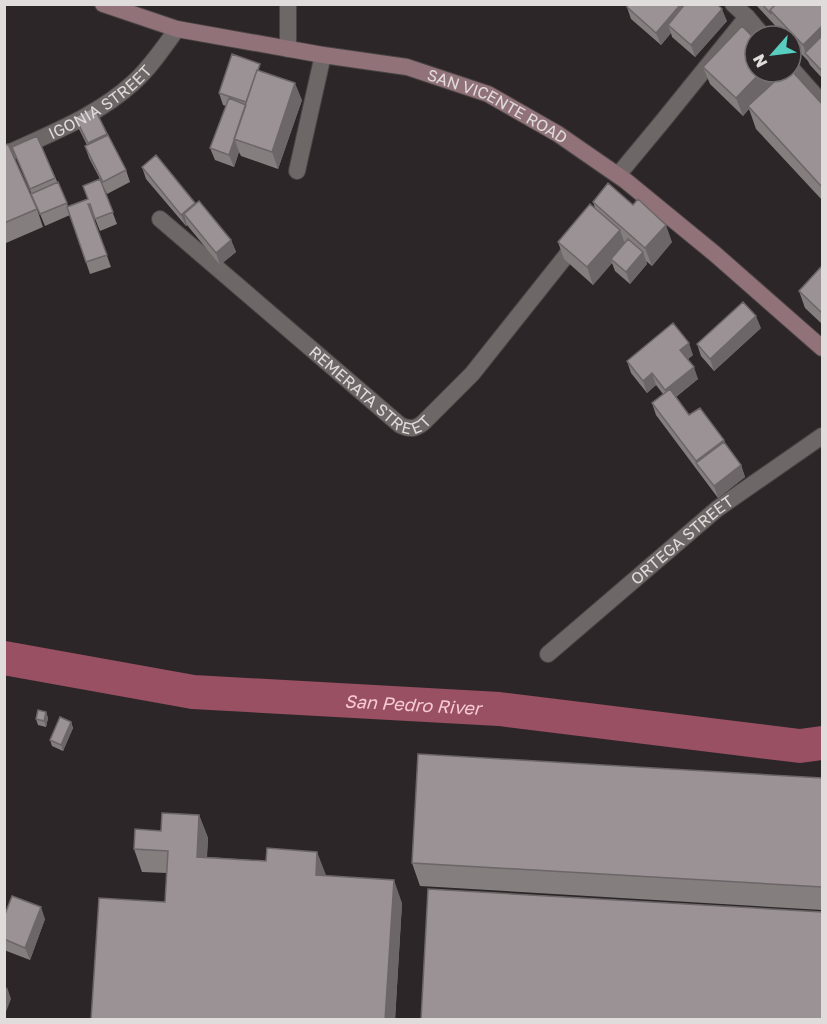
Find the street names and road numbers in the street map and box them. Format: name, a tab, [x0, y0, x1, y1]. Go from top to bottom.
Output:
street label: IGONIA STREET	[45, 61, 156, 143]
street label: SAN VICENTE ROAD	[425, 64, 572, 148]
street label: REMERATA STREET	[305, 342, 435, 438]
street label: ORTEGA STREET	[626, 491, 737, 589]

